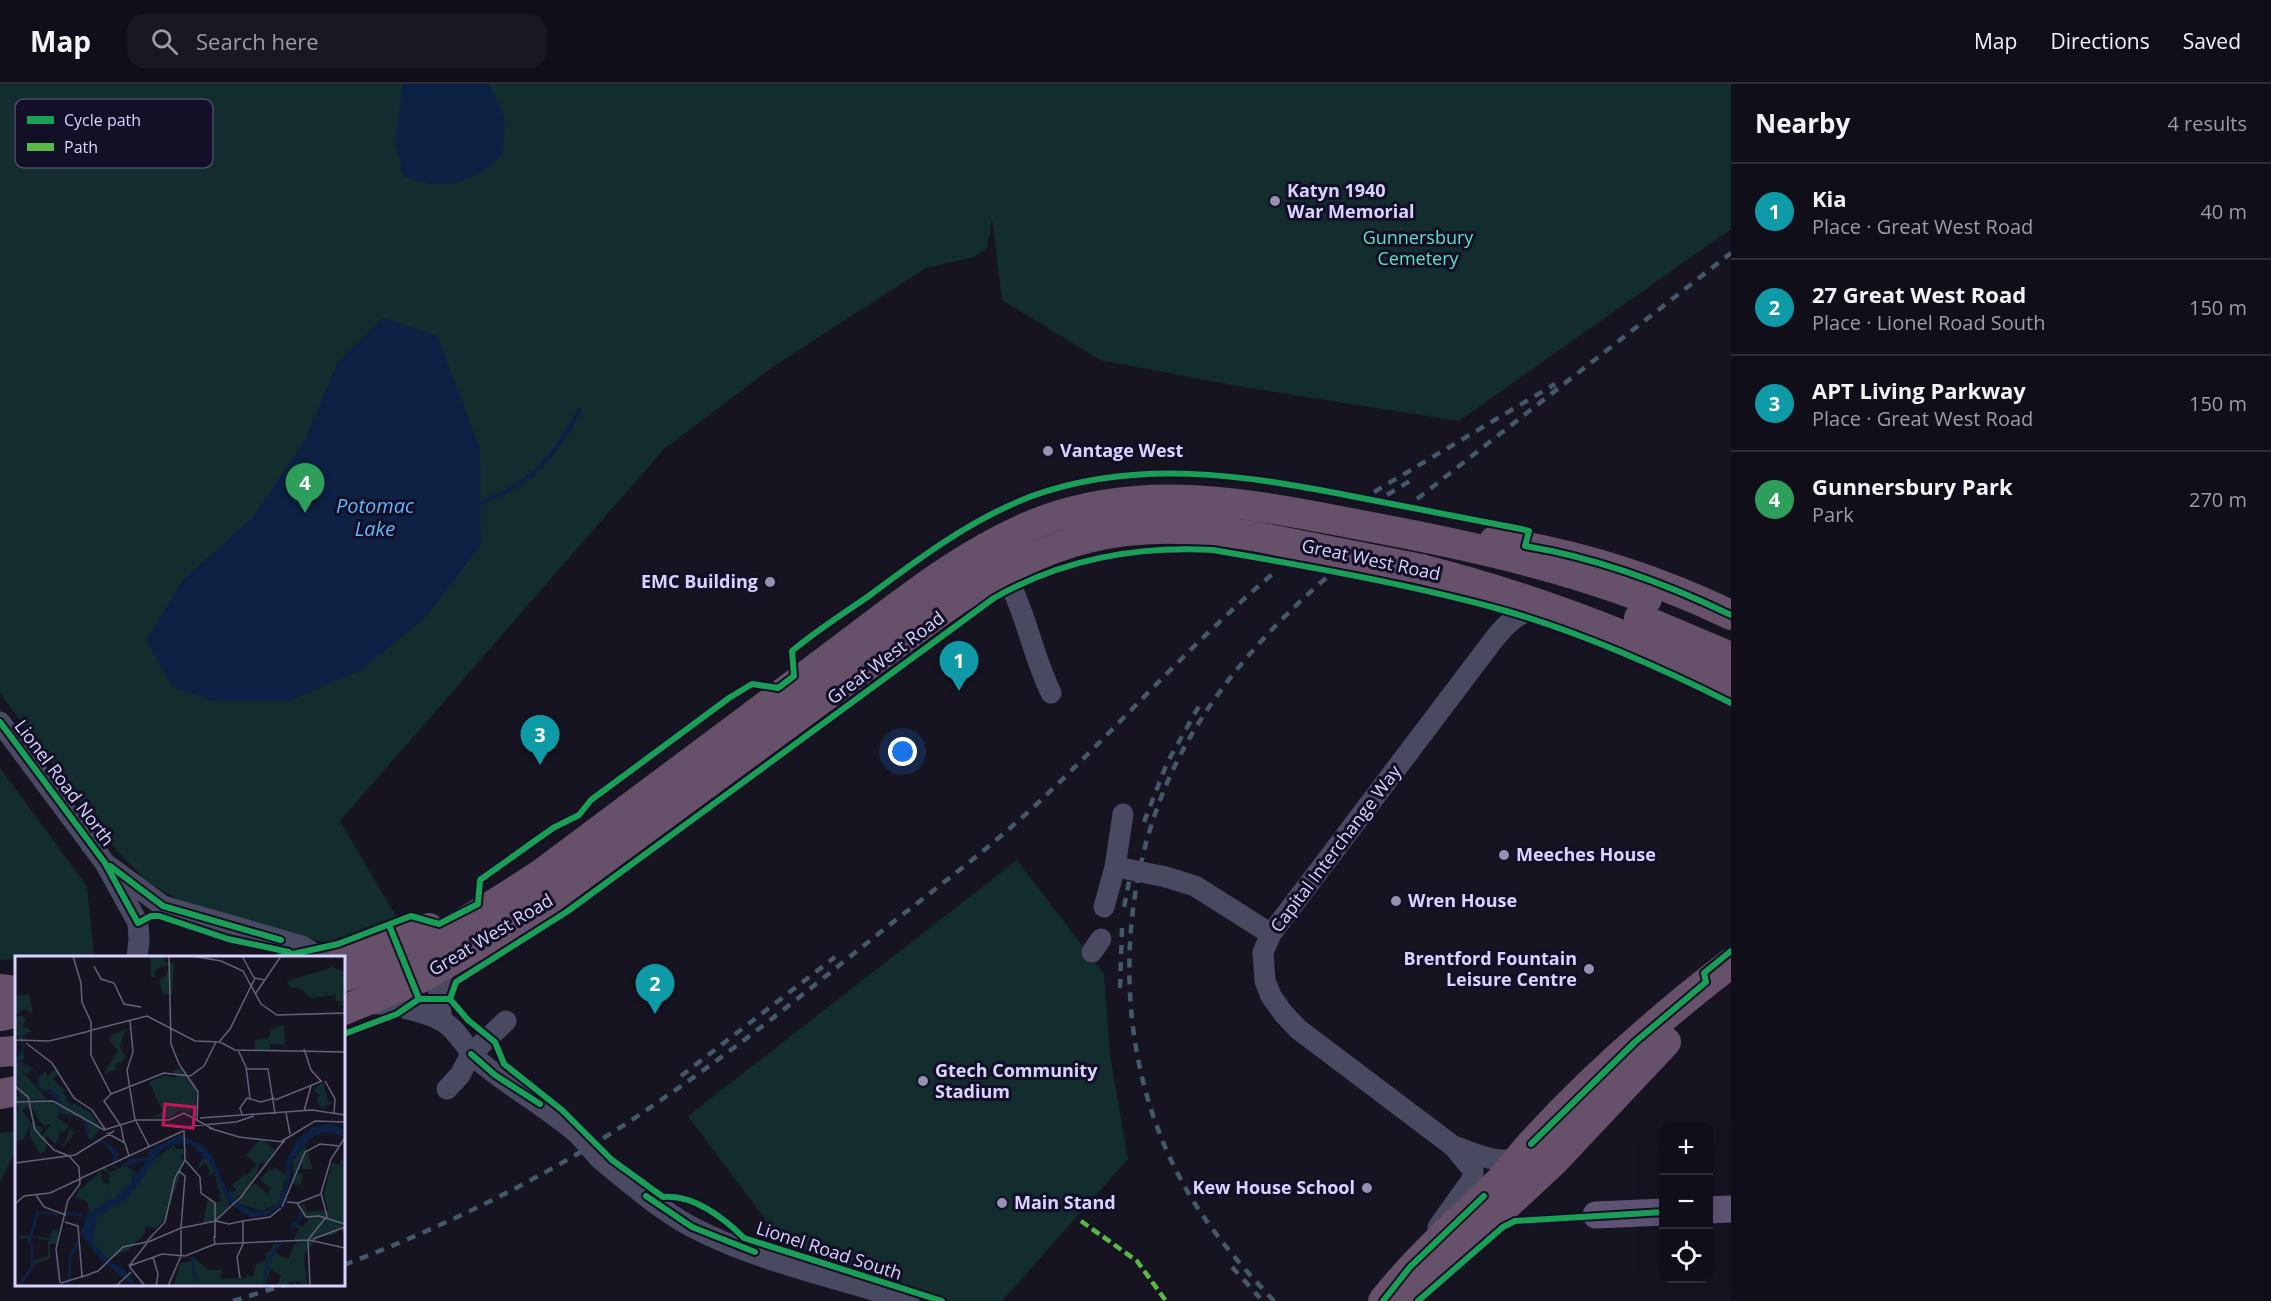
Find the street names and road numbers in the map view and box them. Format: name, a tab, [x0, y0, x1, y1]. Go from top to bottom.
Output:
street label: Great West Road	[1300, 533, 1443, 585]
street label: Great West Road	[822, 605, 949, 709]
street label: Lionel Road North	[9, 714, 120, 850]
street label: Capital Interchange Way	[1264, 759, 1407, 937]
street label: Great West Road	[424, 888, 557, 981]
street label: Lionel Road South	[753, 1215, 905, 1285]

